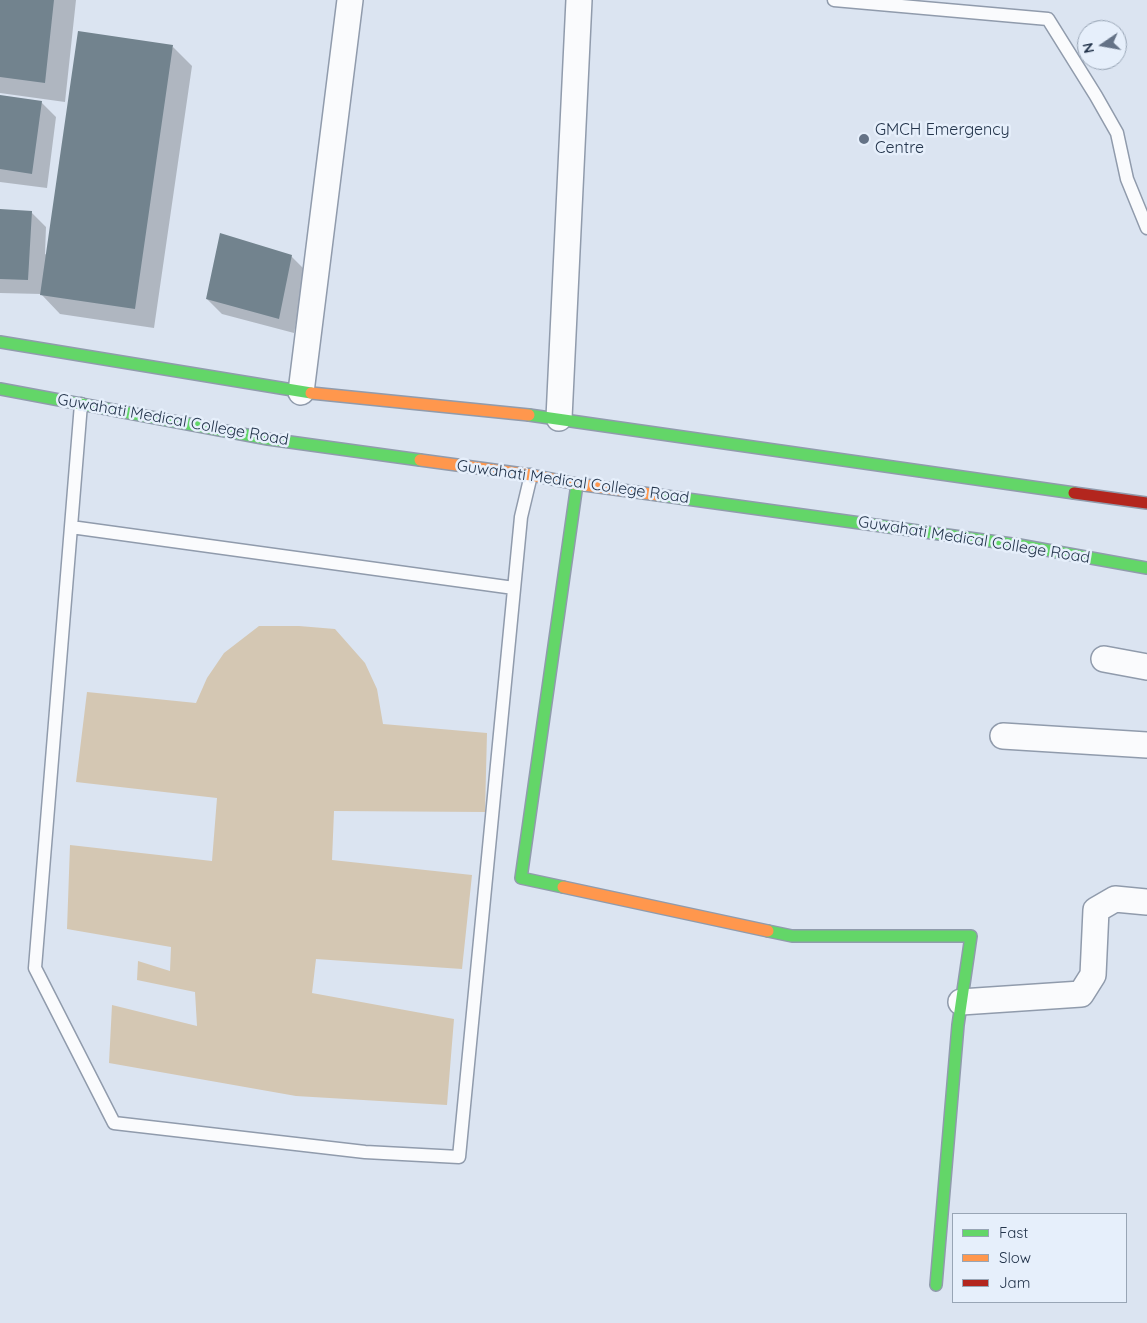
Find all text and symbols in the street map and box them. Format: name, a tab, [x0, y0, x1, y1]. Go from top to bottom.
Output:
north arrow	[1077, 20, 1127, 70]
text: N	[1078, 41, 1098, 55]
place label: GMCH Emergency Centre	[875, 120, 1010, 158]
marker: GMCH Emergency Centre	[857, 132, 871, 146]
street label: Guwahati Medical College Road	[56, 390, 290, 450]
street label: Guwahati Medical College Road	[456, 456, 690, 508]
street label: Guwahati Medical College Road	[857, 512, 1091, 568]
legend	[952, 1213, 1127, 1303]
text: Fast	[999, 1223, 1028, 1242]
text: Slow	[999, 1248, 1031, 1267]
text: Jam	[999, 1273, 1030, 1292]

